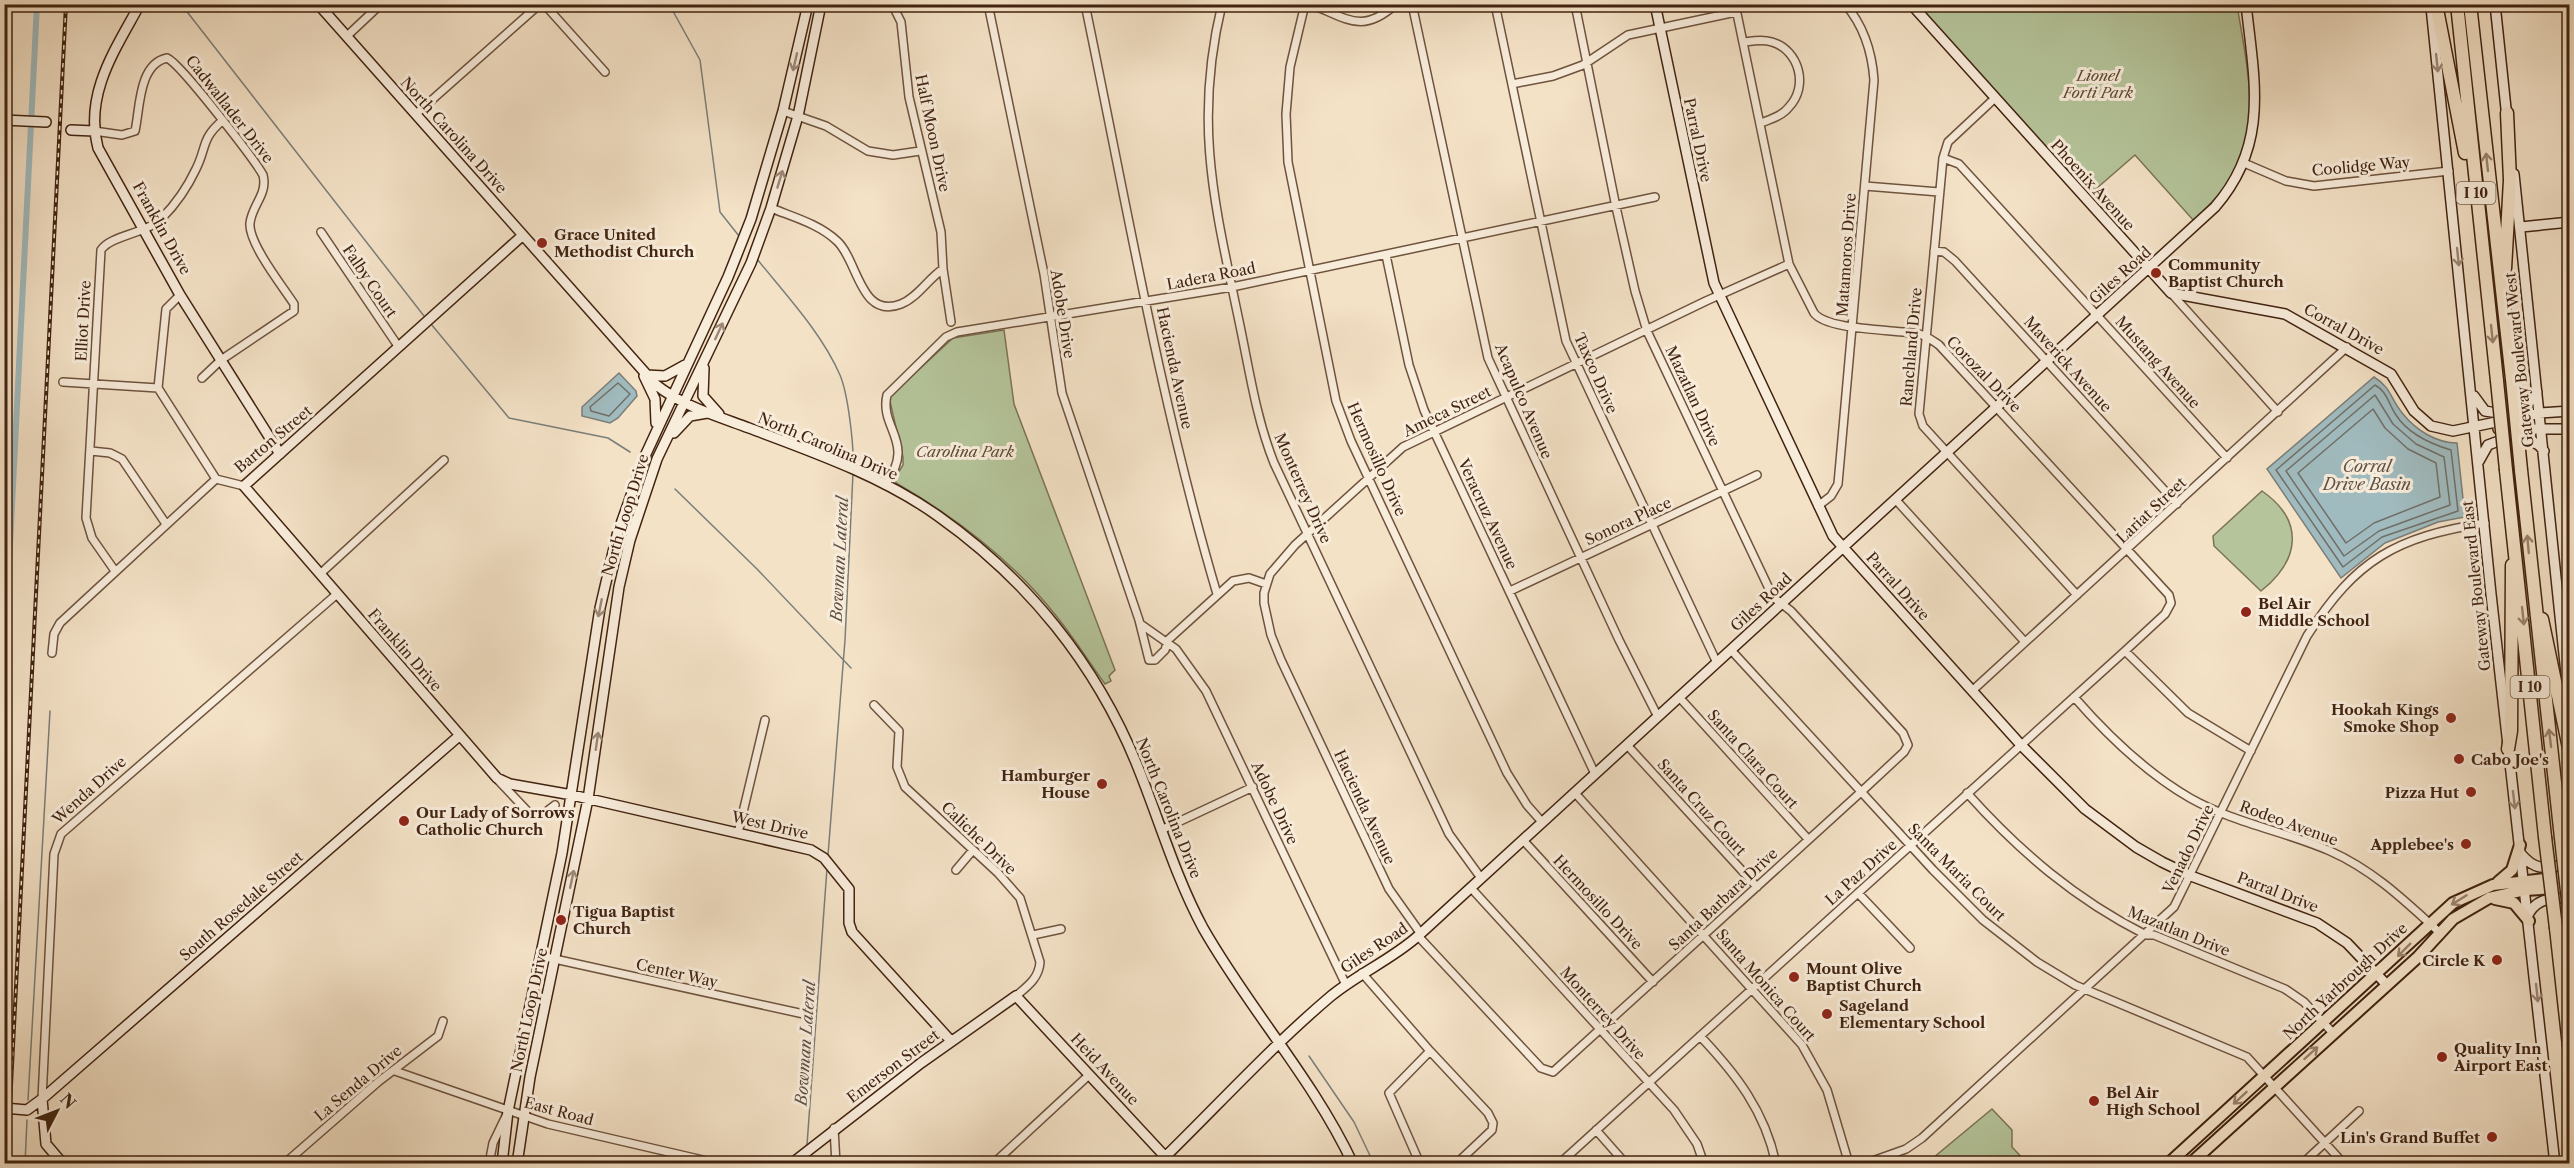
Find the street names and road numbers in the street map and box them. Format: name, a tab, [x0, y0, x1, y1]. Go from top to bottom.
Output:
street label: Cadwallader Drive	[182, 51, 278, 167]
street label: Half Moon Drive	[911, 72, 955, 194]
street label: North Carolina Drive	[397, 73, 511, 197]
street label: Parral Drive	[1680, 96, 1716, 184]
street label: Phoenix Avenue	[2047, 136, 2139, 234]
street label: Coolidge Way	[2311, 152, 2412, 180]
street label: Franklin Drive	[129, 178, 195, 278]
road number: I 10	[2456, 182, 2496, 204]
street label: Matamoros Drive	[1832, 192, 1860, 318]
street label: Falby Court	[339, 241, 402, 322]
street label: Giles Road	[2085, 242, 2155, 308]
street label: Ladera Road	[1165, 258, 1257, 294]
street label: Adobe Drive	[1046, 267, 1079, 360]
street label: Gateway Boulevard West	[2500, 271, 2538, 448]
street label: Elliot Drive	[71, 280, 95, 362]
street label: Ranchland Drive	[1896, 287, 1926, 407]
street label: Corral Drive	[2301, 299, 2387, 359]
street label: Hacienda Avenue	[1153, 305, 1197, 431]
street label: Maverick Avenue	[2020, 312, 2116, 416]
street label: Mustang Avenue	[2112, 312, 2204, 412]
street label: Taxco Drive	[1570, 330, 1622, 416]
street label: Corozal Drive	[1943, 332, 2025, 416]
street label: Acapulco Avenue	[1491, 340, 1557, 462]
street label: Mazatlan Drive	[1661, 343, 1725, 449]
street label: Ameca Street	[1399, 381, 1495, 441]
street label: Hermosillo Drive	[1343, 399, 1411, 519]
street label: Barton Street	[230, 401, 316, 477]
street label: North Carolina Drive	[755, 408, 901, 484]
street label: Monterrey Drive	[1270, 430, 1336, 546]
street label: North Loop Drive	[597, 452, 653, 578]
street label: Veracruz Avenue	[1454, 455, 1522, 572]
street label: Lariat Street	[2112, 472, 2190, 547]
street label: Sonora Place	[1582, 493, 1674, 549]
street label: Gateway Boulevard East	[2458, 499, 2494, 672]
street label: Parral Drive	[1862, 548, 1934, 624]
street label: Giles Road	[1726, 569, 1796, 635]
street label: Franklin Drive	[364, 605, 446, 695]
road number: I 10	[2510, 676, 2550, 698]
street label: Santa Clara Court	[1704, 706, 1803, 813]
street label: North Carolina Drive	[1132, 735, 1206, 881]
street label: Hacienda Avenue	[1330, 747, 1400, 867]
street label: Wenda Drive	[47, 752, 130, 829]
street label: Santa Cruz Court	[1654, 755, 1751, 860]
street label: Adobe Drive	[1247, 757, 1303, 848]
street label: Rodeo Avenue	[2237, 796, 2341, 850]
street label: Caliche Drive	[937, 797, 1021, 879]
street label: Venado Drive	[2158, 801, 2218, 897]
street label: West Drive	[729, 807, 810, 843]
street label: Santa Maria Court	[1904, 819, 2010, 925]
street label: La Paz Drive	[1821, 835, 1901, 909]
street label: Santa Barbara Drive	[1665, 844, 1781, 954]
street label: South Rosedale Street	[175, 847, 307, 965]
street label: Hermosillo Drive	[1549, 851, 1647, 953]
street label: Parral Drive	[2235, 868, 2321, 916]
street label: Mazatlan Drive	[2125, 902, 2233, 960]
street label: North Yarbrough Drive	[2279, 918, 2411, 1044]
street label: Giles Road	[1337, 919, 1411, 977]
street label: Santa Monica Court	[1712, 925, 1820, 1045]
street label: North Loop Drive	[507, 946, 551, 1074]
street label: Center Way	[634, 954, 720, 992]
street label: Monterrey Drive	[1556, 963, 1650, 1063]
street label: Emerson Street	[843, 1025, 943, 1107]
street label: Heid Avenue	[1067, 1029, 1143, 1109]
street label: La Senda Drive	[310, 1041, 406, 1125]
street label: East Road	[522, 1093, 596, 1129]

